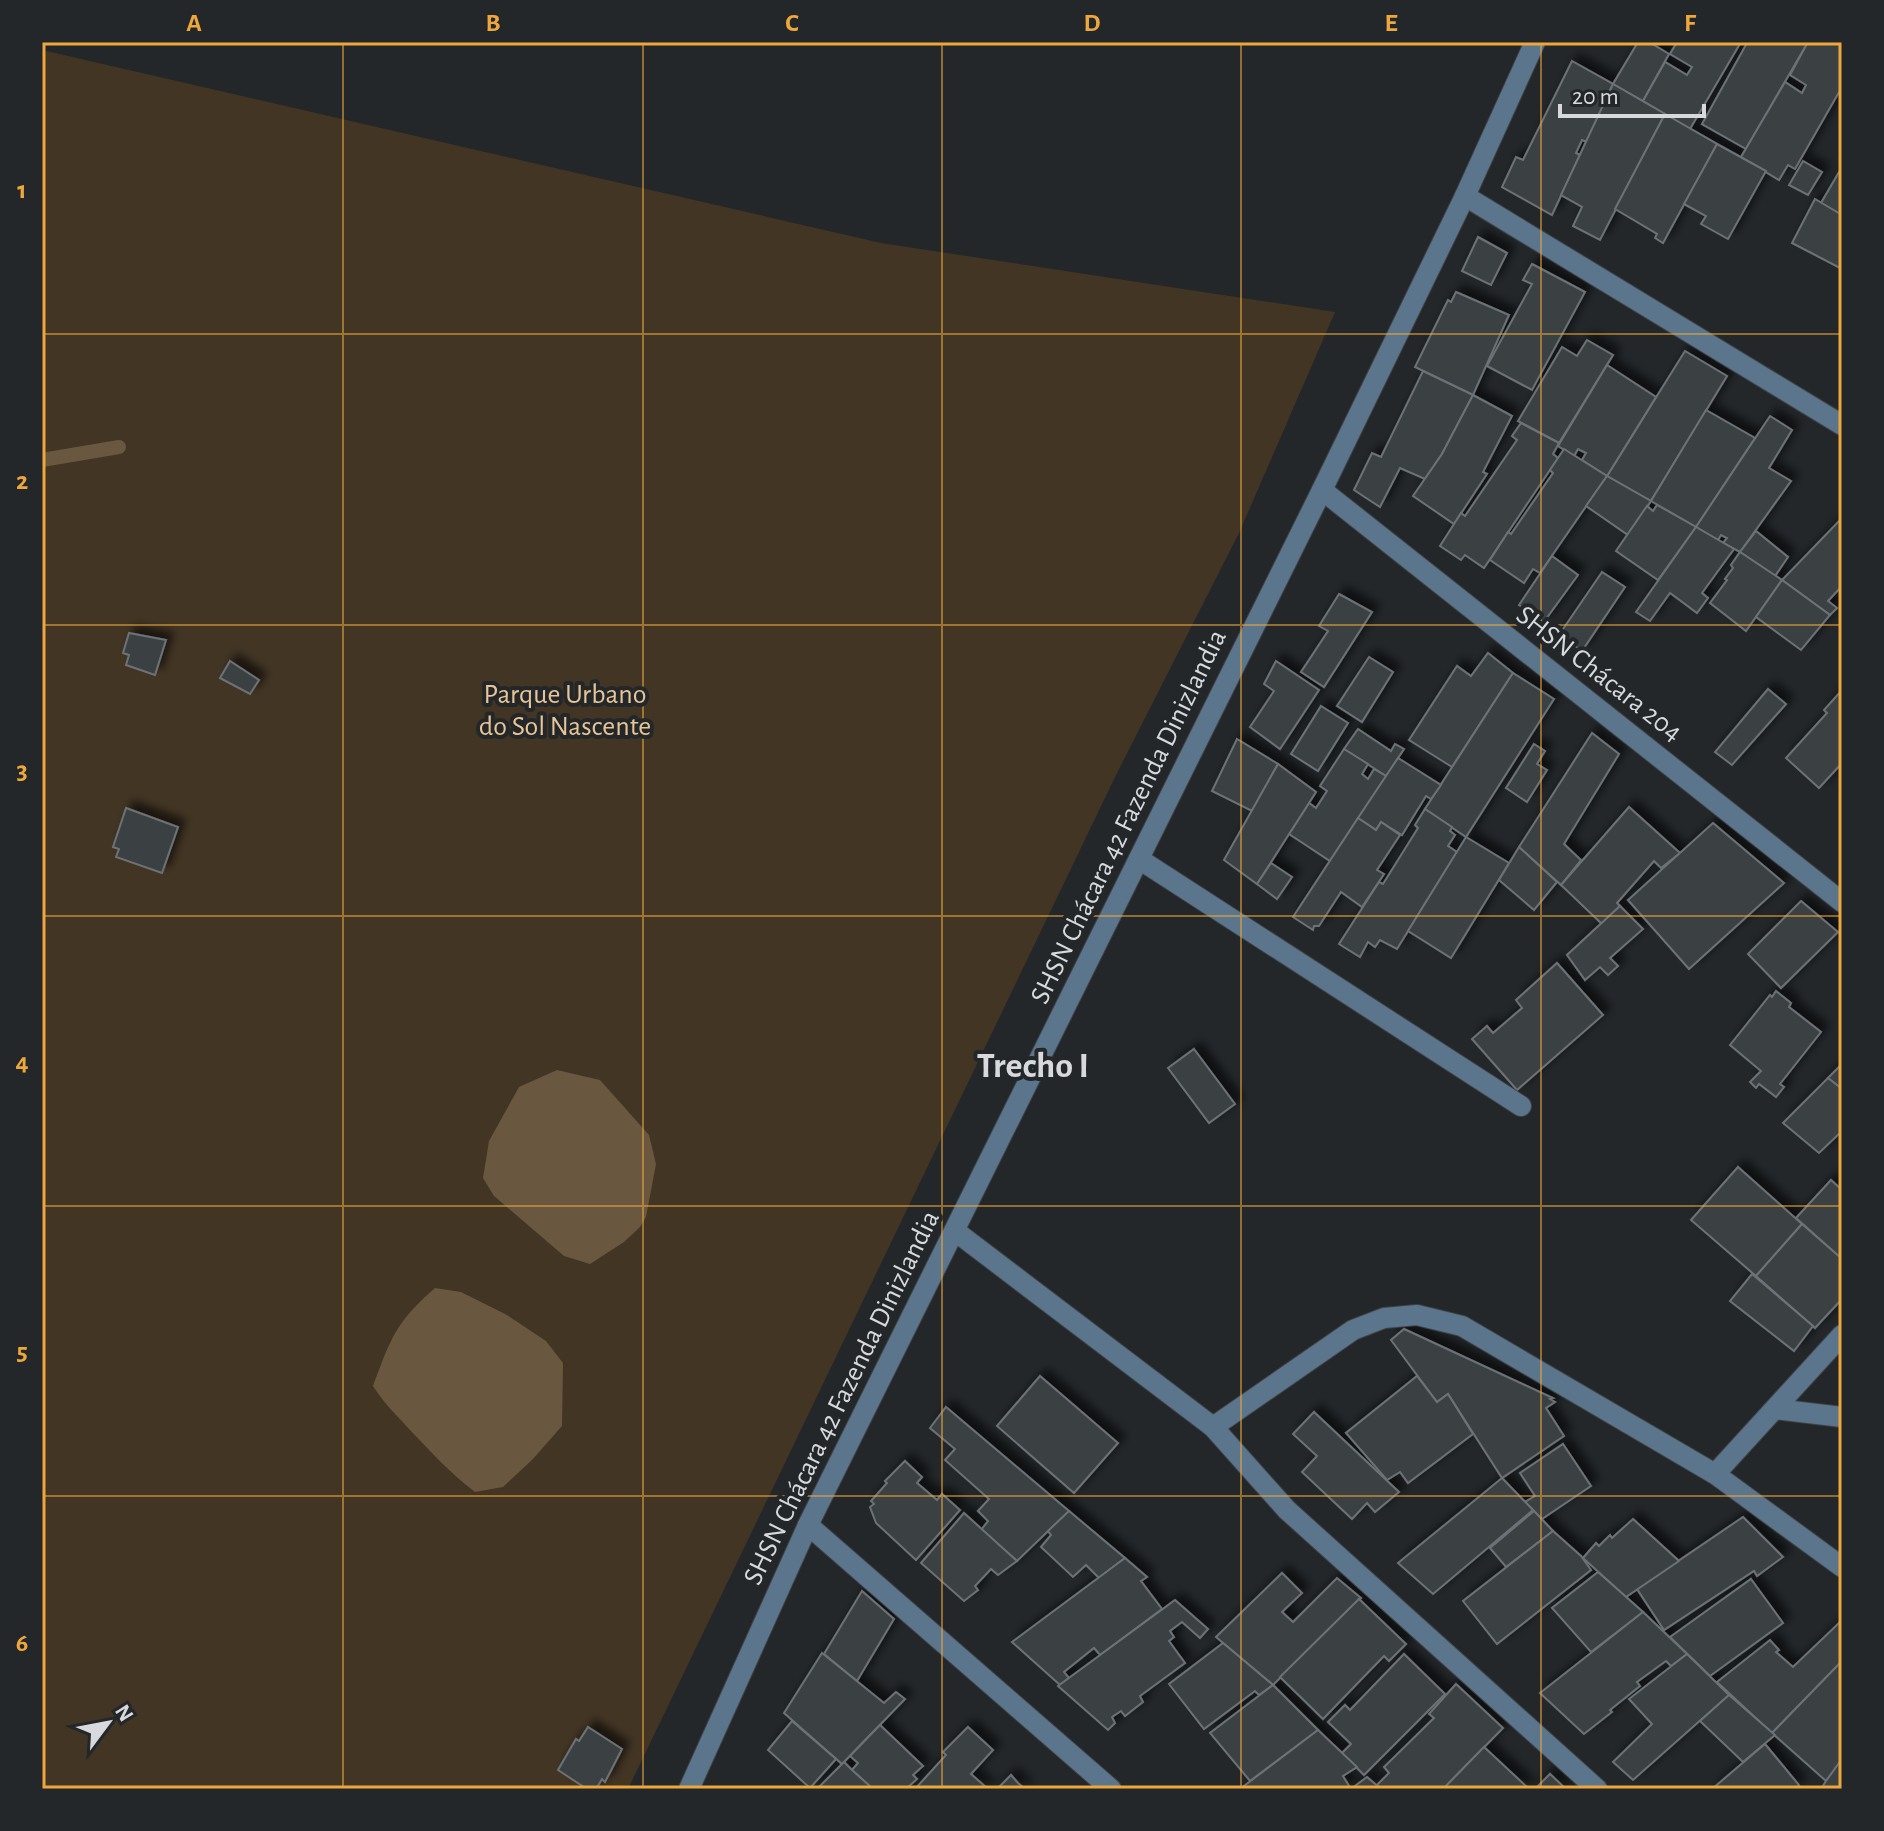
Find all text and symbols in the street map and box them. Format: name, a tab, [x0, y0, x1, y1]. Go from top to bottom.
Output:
text: A	[186, 10, 202, 36]
text: B	[485, 10, 501, 36]
text: C	[785, 10, 799, 36]
text: D	[1083, 10, 1101, 36]
text: E	[1384, 10, 1398, 36]
text: F	[1684, 10, 1697, 36]
scale bar	[1560, 68, 1704, 118]
text: 20 m	[1572, 85, 1619, 109]
text: 1	[17, 177, 27, 203]
text: 2	[16, 468, 28, 494]
street label: SHSN Chácara 204	[1511, 601, 1687, 747]
street label: SHSN Chácara 42 Fazenda Dinizlandia	[1026, 625, 1232, 1008]
park label: Parque Urbano do Sol Nascente	[479, 681, 651, 741]
text: 3	[16, 758, 28, 784]
district label: Trecho I	[977, 1048, 1089, 1084]
text: 4	[15, 1049, 29, 1075]
street label: SHSN Chácara 42 Fazenda Dinizlandia	[739, 1206, 945, 1589]
text: 5	[16, 1339, 28, 1365]
text: 6	[16, 1630, 28, 1656]
north arrow	[68, 1683, 148, 1763]
text: N	[111, 1701, 137, 1725]

